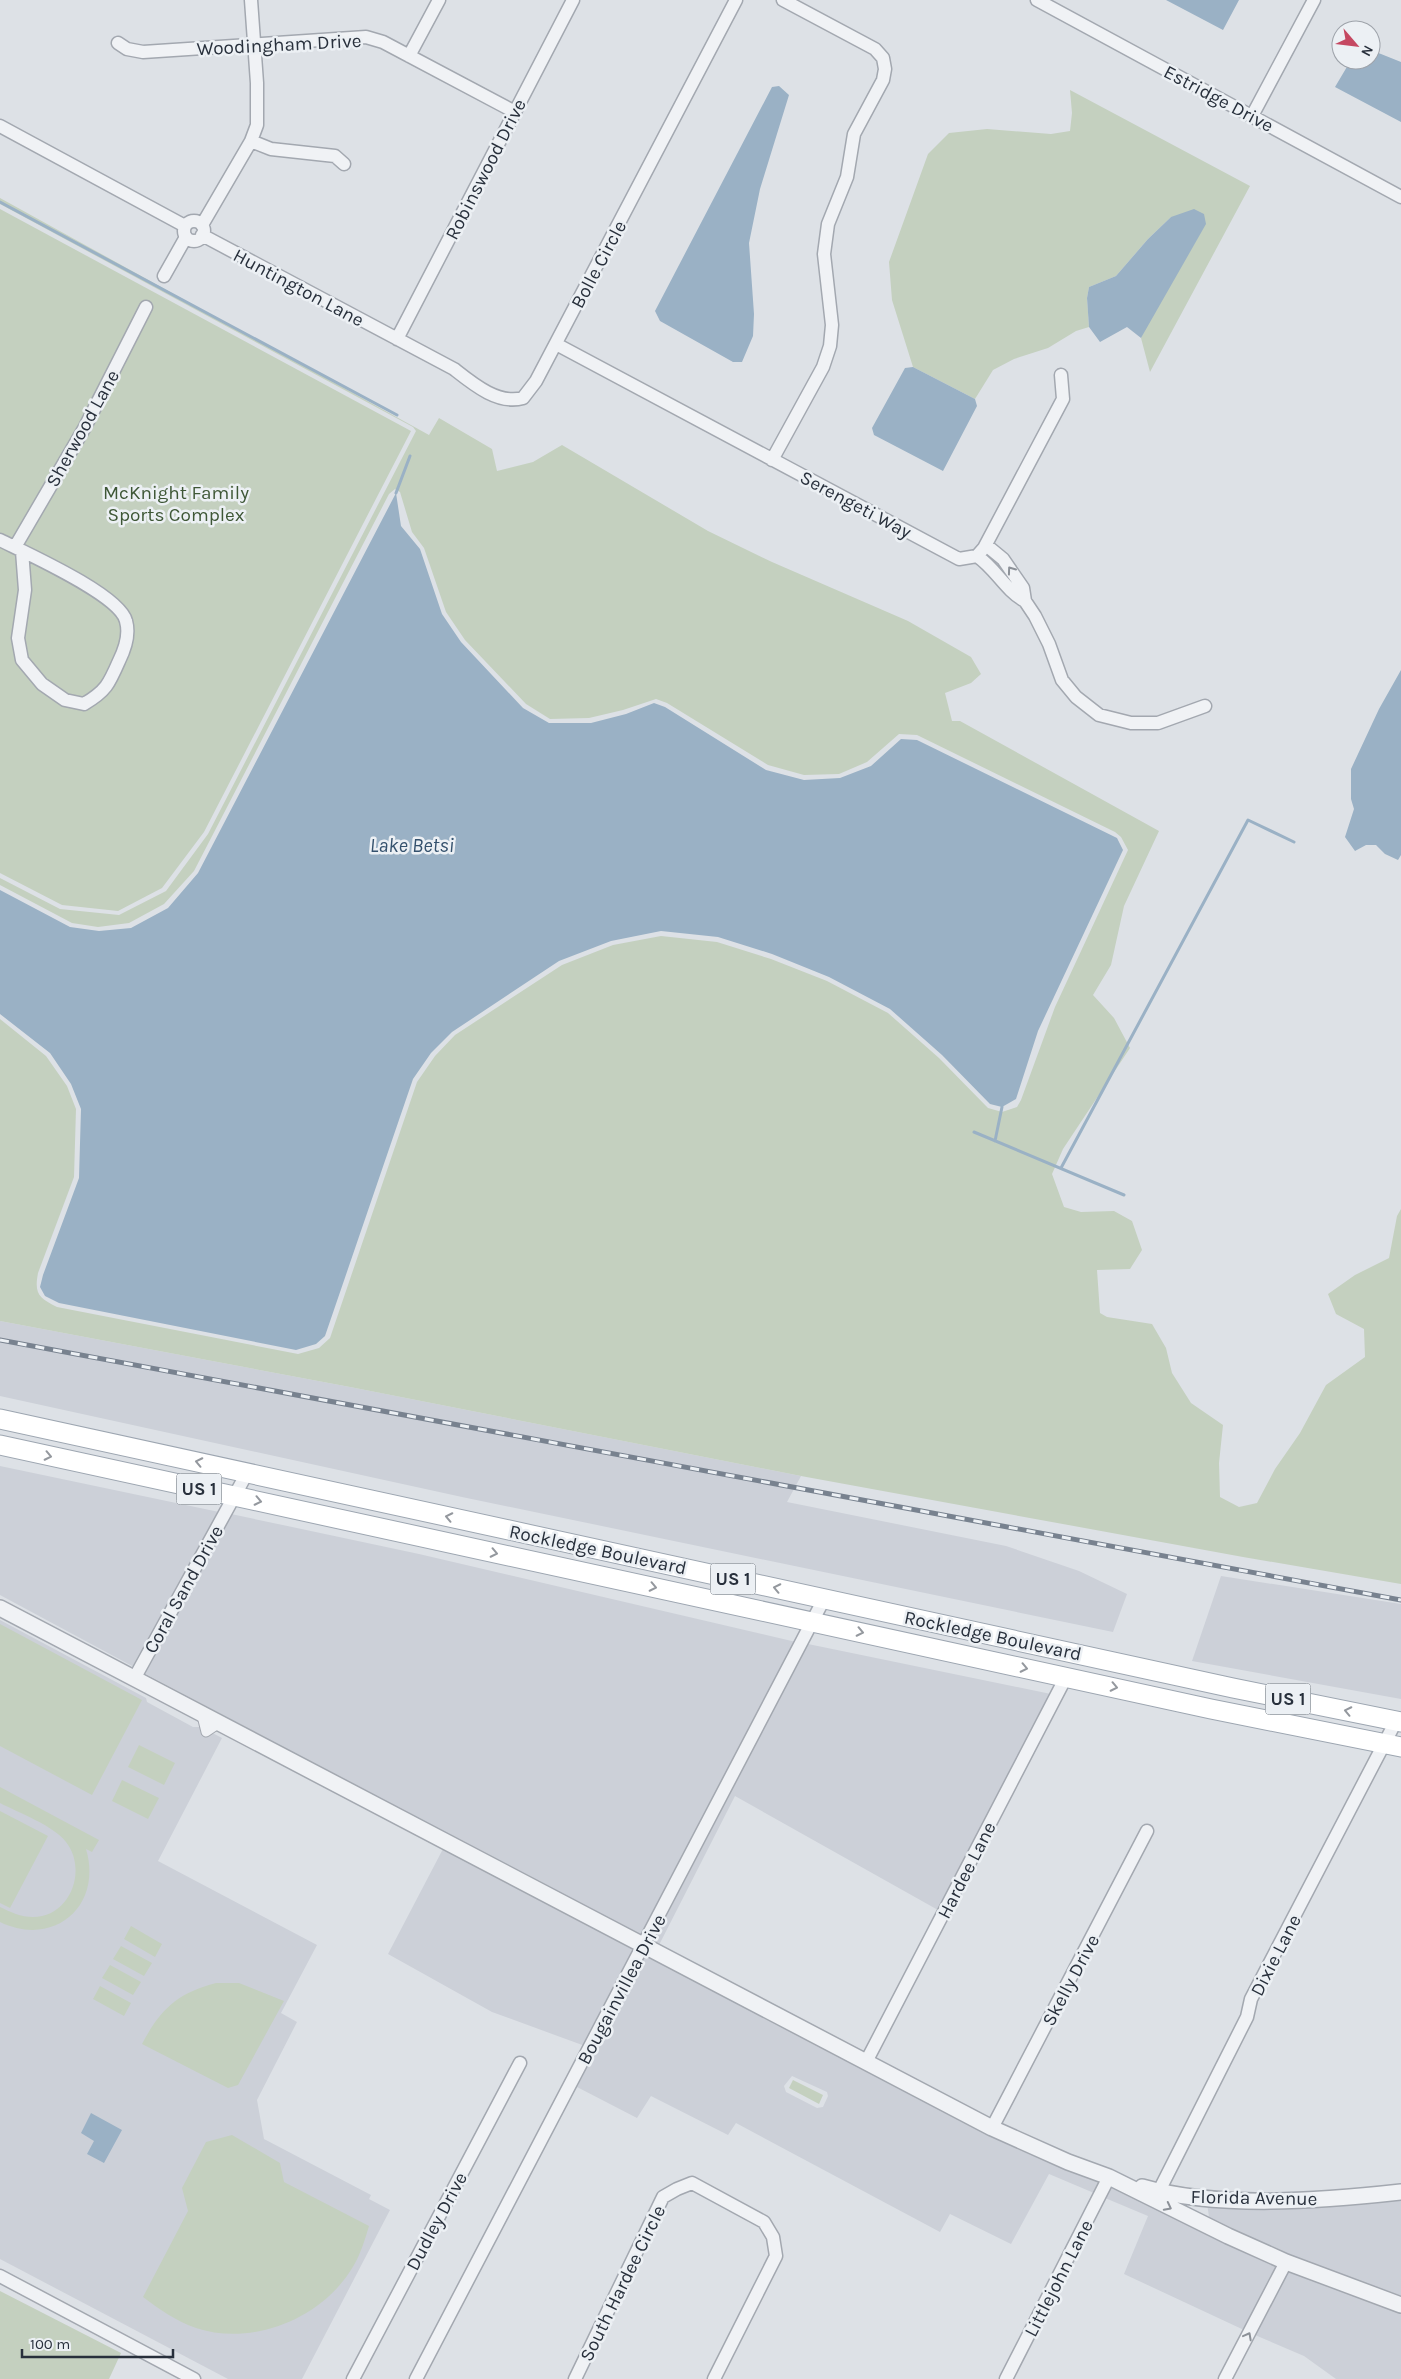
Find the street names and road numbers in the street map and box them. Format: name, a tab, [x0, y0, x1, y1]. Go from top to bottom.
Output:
street label: Woodingham Drive	[196, 30, 362, 60]
street label: Estridge Drive	[1160, 61, 1277, 137]
street label: Robinswood Drive	[441, 95, 531, 244]
street label: Bolle Circle	[567, 217, 631, 312]
street label: Huntington Lane	[229, 244, 368, 332]
street label: Sherwood Lane	[42, 366, 124, 491]
street label: Serengeti Way	[796, 466, 915, 543]
road number: US 1	[176, 1474, 222, 1505]
street label: Rockledge Boulevard	[507, 1520, 688, 1580]
street label: Coral Sand Drive	[140, 1522, 228, 1657]
road number: US 1	[710, 1564, 756, 1595]
street label: Rockledge Boulevard	[902, 1606, 1083, 1666]
road number: US 1	[1266, 1684, 1310, 1715]
street label: Hardee Lane	[933, 1818, 1001, 1923]
street label: Bougainvillea Drive	[573, 1911, 671, 2068]
street label: Dixie Lane	[1246, 1911, 1306, 2000]
street label: Skelly Drive	[1038, 1931, 1104, 2030]
street label: Dudley Drive	[402, 2169, 472, 2274]
street label: Florida Avenue	[1190, 2186, 1318, 2210]
street label: South Hardee Circle	[576, 2202, 670, 2365]
street label: Littlejohn Lane	[1020, 2216, 1098, 2341]

